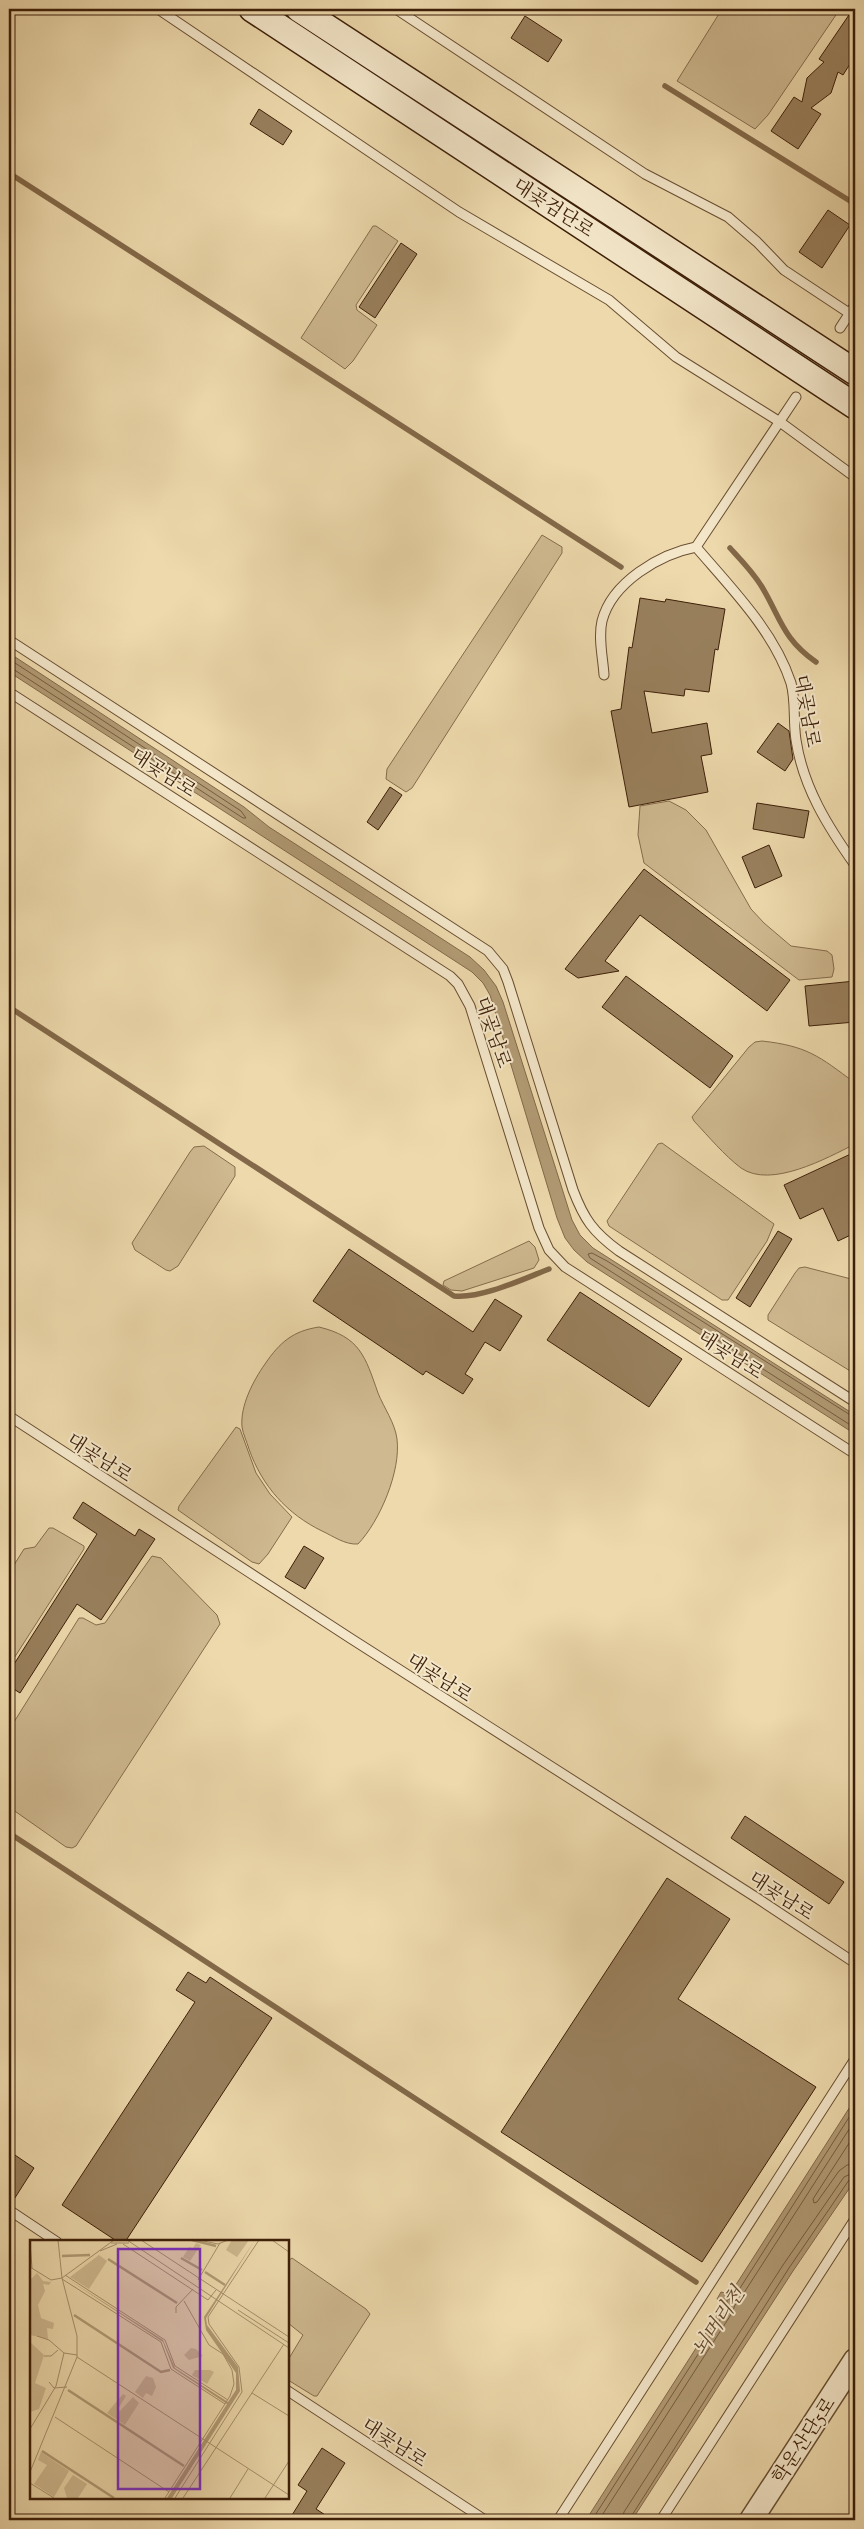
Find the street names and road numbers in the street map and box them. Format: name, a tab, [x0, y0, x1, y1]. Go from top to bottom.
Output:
street label: 대곶검단로	[507, 173, 598, 245]
street label: 대곶남로	[786, 673, 825, 750]
street label: 대곶남로	[124, 743, 201, 805]
street label: 대곶남로	[467, 994, 516, 1072]
street label: 대곶남로	[691, 1325, 768, 1387]
street label: 대곶남로	[60, 1428, 137, 1490]
street label: 대곶남로	[400, 1648, 477, 1710]
street label: 대곶남로	[742, 1866, 819, 1928]
street label: 학운산단5로	[767, 2393, 843, 2490]
street label: 대곶남로	[355, 2413, 432, 2475]

